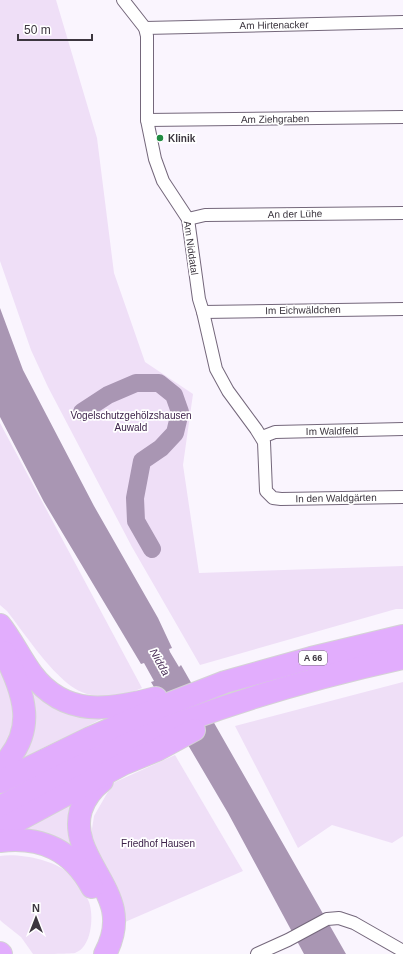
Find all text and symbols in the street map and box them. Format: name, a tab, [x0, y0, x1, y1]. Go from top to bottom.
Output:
scale bar	[18, 16, 92, 42]
street label: Am Hirtenacker	[239, 19, 309, 31]
text: 50 m	[24, 23, 51, 37]
street label: Am Ziehgraben	[241, 113, 309, 125]
marker: Klinik	[155, 133, 165, 143]
place label: Klinik	[168, 133, 196, 144]
street label: An der Lühe	[268, 208, 323, 220]
street label: Am Niddatal	[182, 220, 200, 276]
street label: Im Eichwäldchen	[265, 304, 341, 316]
park label: Vogelschutzgehölzshausen Auwald	[70, 410, 192, 433]
street label: Im Waldfeld	[306, 425, 358, 437]
street label: In den Waldgärten	[295, 492, 377, 504]
water label: Nidda	[148, 647, 172, 677]
road number: A 66	[299, 651, 327, 665]
park label: Friedhof Hausen	[121, 838, 195, 849]
north arrow	[16, 898, 56, 938]
text: N	[32, 902, 40, 914]

